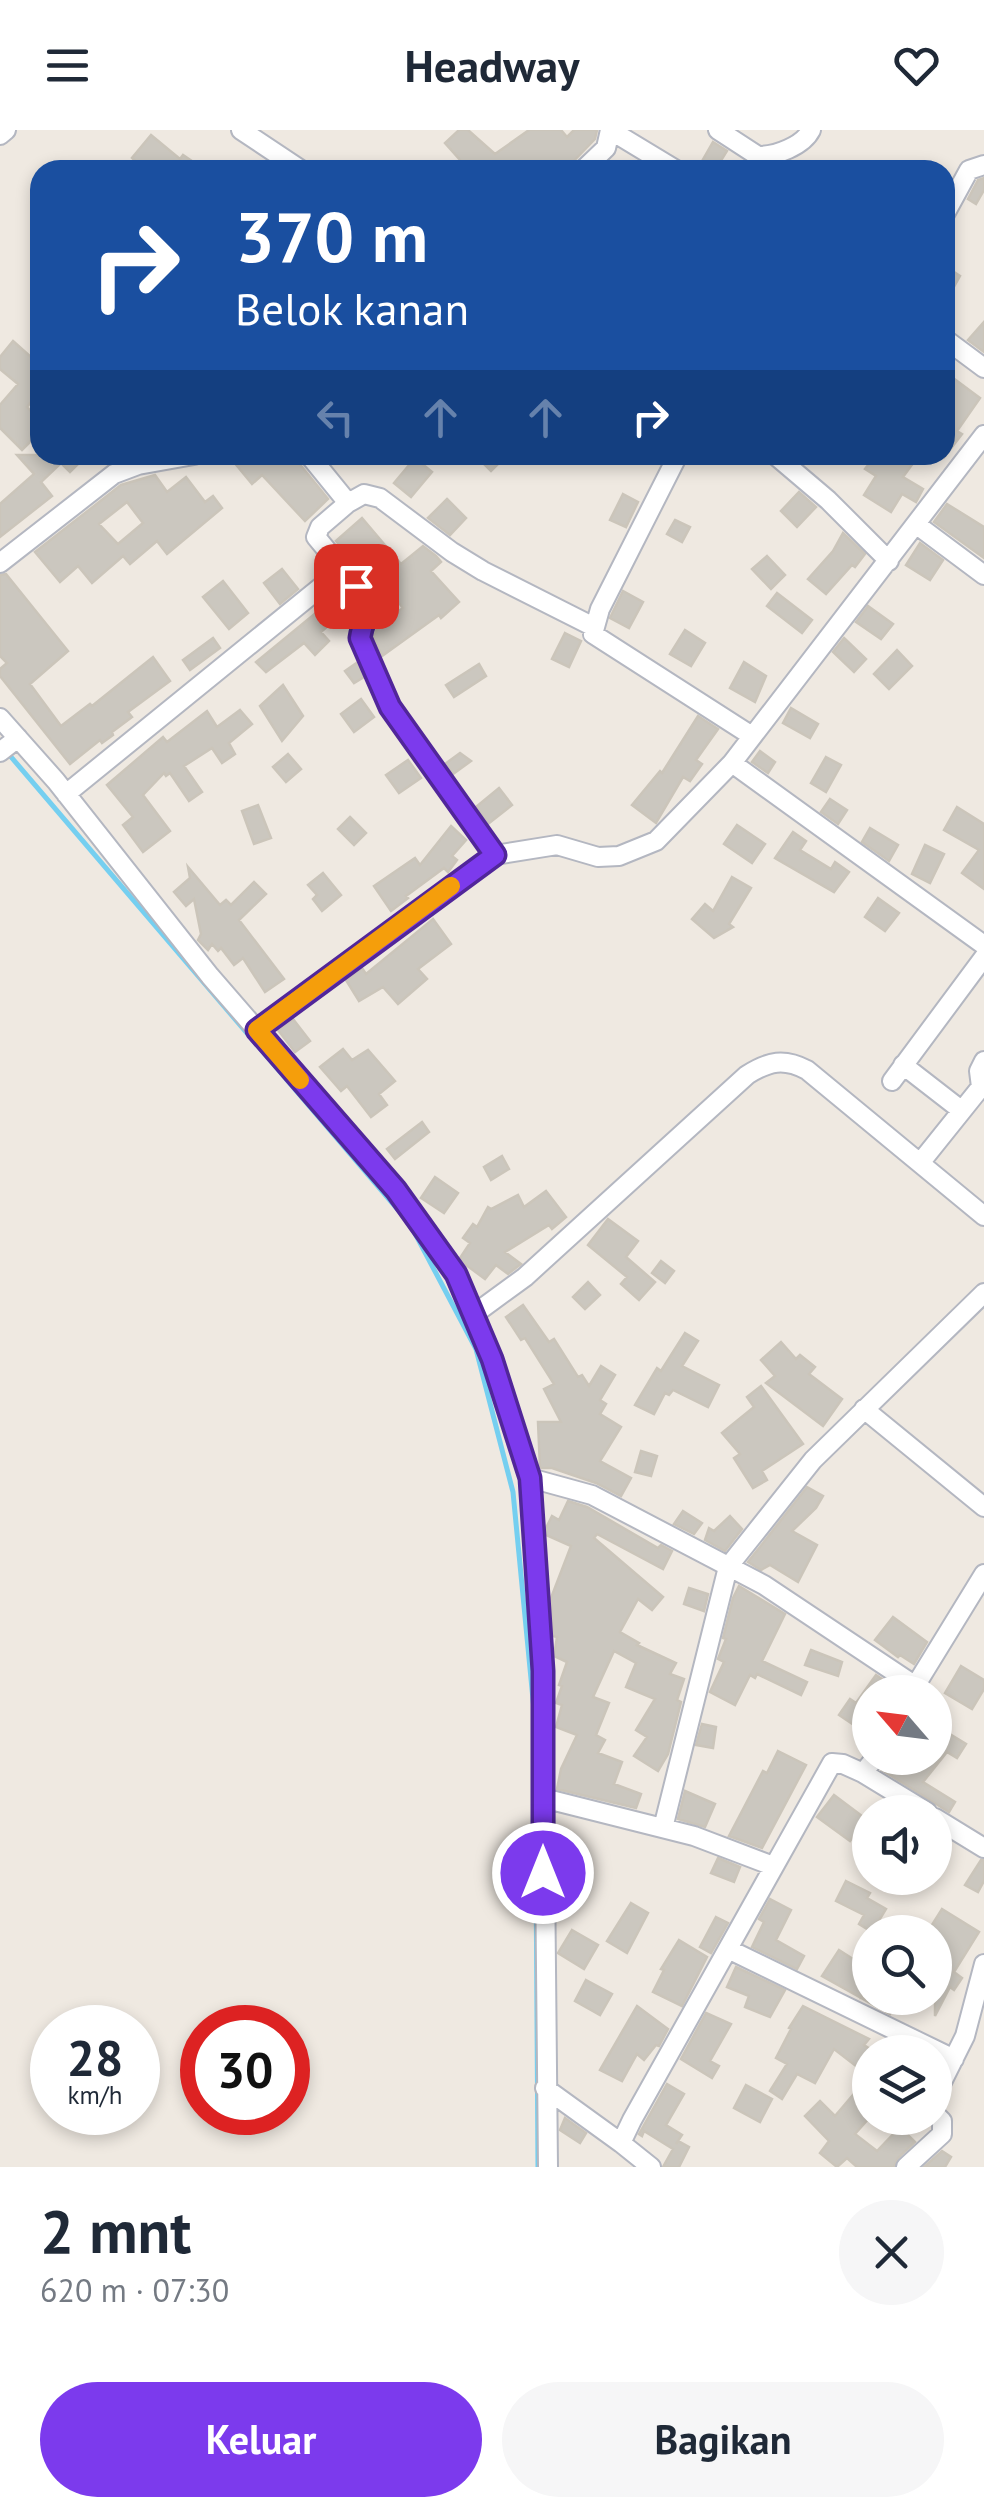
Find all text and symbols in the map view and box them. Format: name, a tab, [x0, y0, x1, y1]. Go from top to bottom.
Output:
text: Headway	[404, 36, 580, 94]
icon: menu	[40, 38, 95, 93]
icon: heart	[889, 38, 944, 93]
text: 370 m	[235, 191, 428, 281]
icon: right	[70, 200, 200, 330]
text: Belok kanan	[235, 279, 469, 337]
icon: left	[308, 390, 363, 445]
icon: ahead	[413, 390, 468, 445]
icon: ahead	[518, 390, 573, 445]
icon: right	[623, 390, 678, 445]
pin	[314, 544, 399, 629]
icon: arrive	[329, 559, 384, 614]
north arrow	[852, 1675, 952, 1775]
map controls	[852, 1675, 952, 2135]
button: sound	[852, 1795, 952, 1895]
position arrow	[491, 1821, 595, 1925]
button: search	[852, 1915, 952, 2015]
speed limit sign: 30	[180, 2005, 310, 2135]
text: 28	[67, 2025, 123, 2090]
button: layers	[852, 2035, 952, 2135]
text: km/h	[68, 2079, 122, 2111]
text: 2 mnt	[40, 2192, 191, 2270]
button: close	[839, 2200, 944, 2305]
text: 620 m · 07:30	[40, 2269, 229, 2311]
button: Keluar	[40, 2382, 482, 2497]
button: Bagikan	[502, 2382, 944, 2497]

